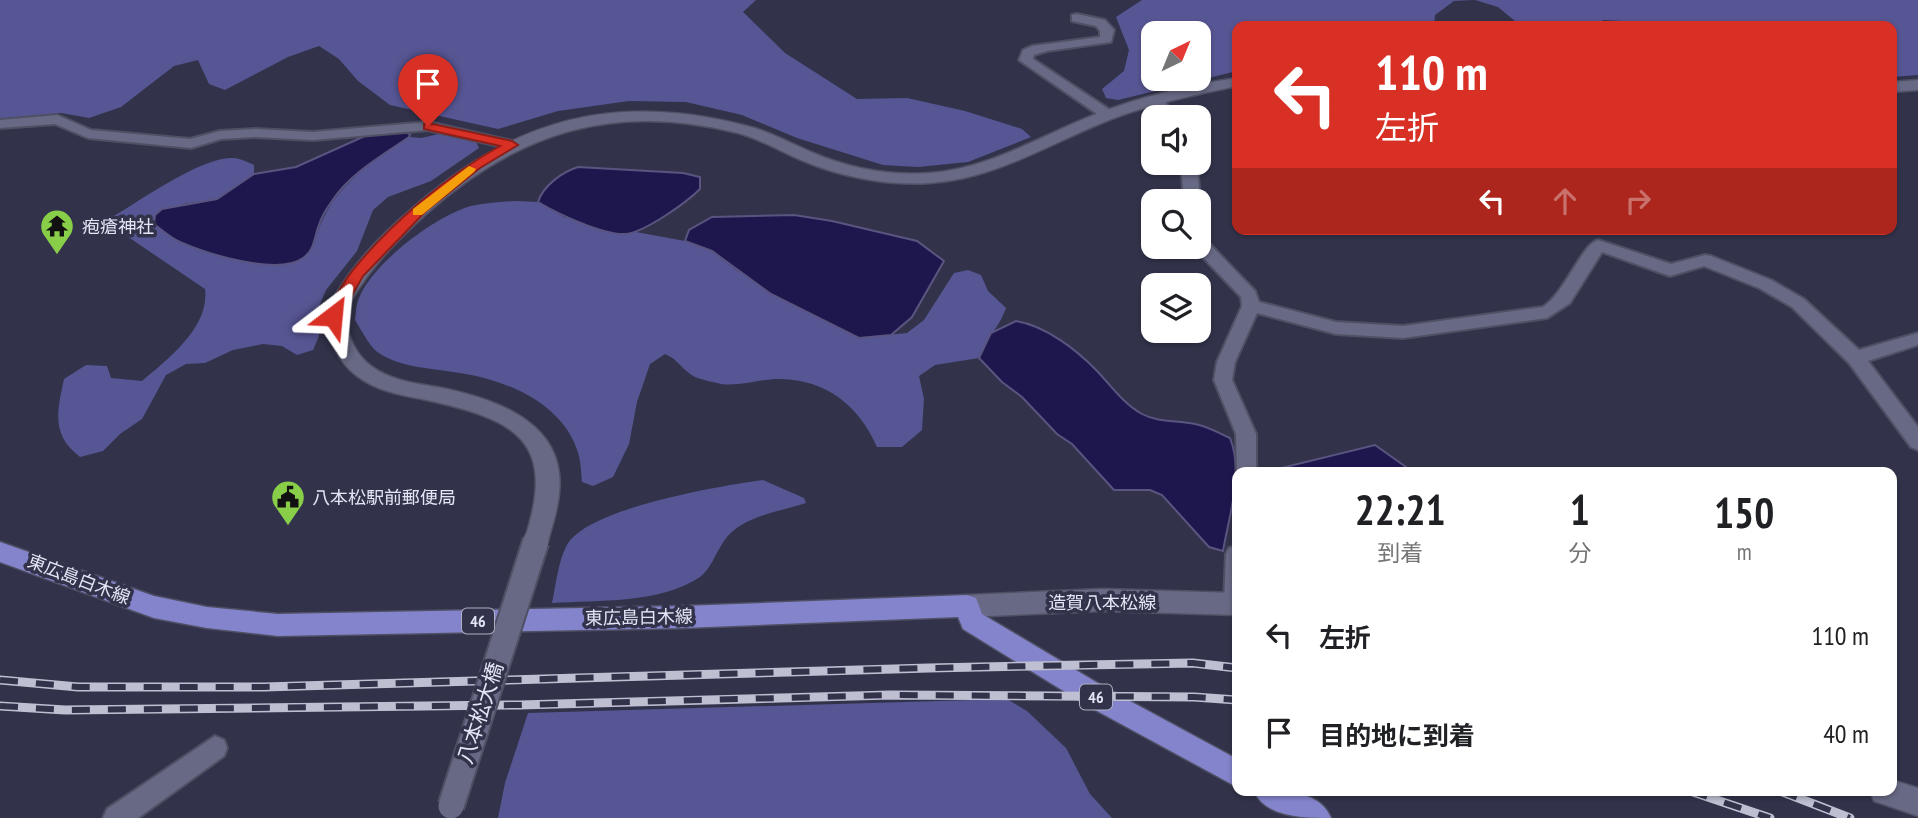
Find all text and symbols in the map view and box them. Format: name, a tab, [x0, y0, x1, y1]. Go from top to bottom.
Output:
north arrow	[1141, 21, 1211, 91]
map controls	[1141, 21, 1211, 343]
text: 110 m	[1375, 40, 1488, 104]
icon: left	[1260, 49, 1351, 140]
pin	[398, 54, 458, 126]
icon: arrive	[409, 65, 447, 103]
button: sound	[1141, 105, 1211, 175]
text: 左折	[1375, 106, 1439, 148]
icon: left	[1473, 182, 1511, 220]
icon: ahead	[1546, 182, 1584, 220]
icon: right	[1619, 182, 1657, 220]
button: search	[1141, 189, 1211, 259]
temple icon: 疱瘡神社	[38, 207, 76, 256]
place label: 疱瘡神社	[82, 215, 154, 238]
button: layers	[1141, 273, 1211, 343]
position arrow	[296, 279, 370, 353]
public building icon: 八本松駅前郵便局	[269, 478, 307, 527]
text: 22:21	[1355, 482, 1446, 537]
text: 1	[1570, 482, 1590, 537]
text: 150	[1714, 485, 1774, 540]
place label: 八本松駅前郵便局	[312, 486, 456, 509]
text: m	[1737, 537, 1752, 566]
text: 到着	[1377, 538, 1423, 567]
text: 分	[1568, 538, 1591, 567]
street label: 東広島白木線	[24, 549, 134, 609]
street label: 造賀八本松線	[1048, 591, 1156, 614]
street label: 東広島白木線	[585, 605, 693, 629]
road number: 46	[462, 608, 494, 634]
icon: left	[1260, 616, 1298, 654]
text: 110 m	[1811, 619, 1869, 652]
text: 左折	[1319, 621, 1371, 654]
street label: 八本松大橋	[451, 659, 509, 767]
road number: 46	[1080, 684, 1112, 710]
icon: arrive	[1260, 714, 1298, 752]
text: 40 m	[1823, 717, 1869, 750]
text: 目的地に到着	[1319, 719, 1475, 752]

